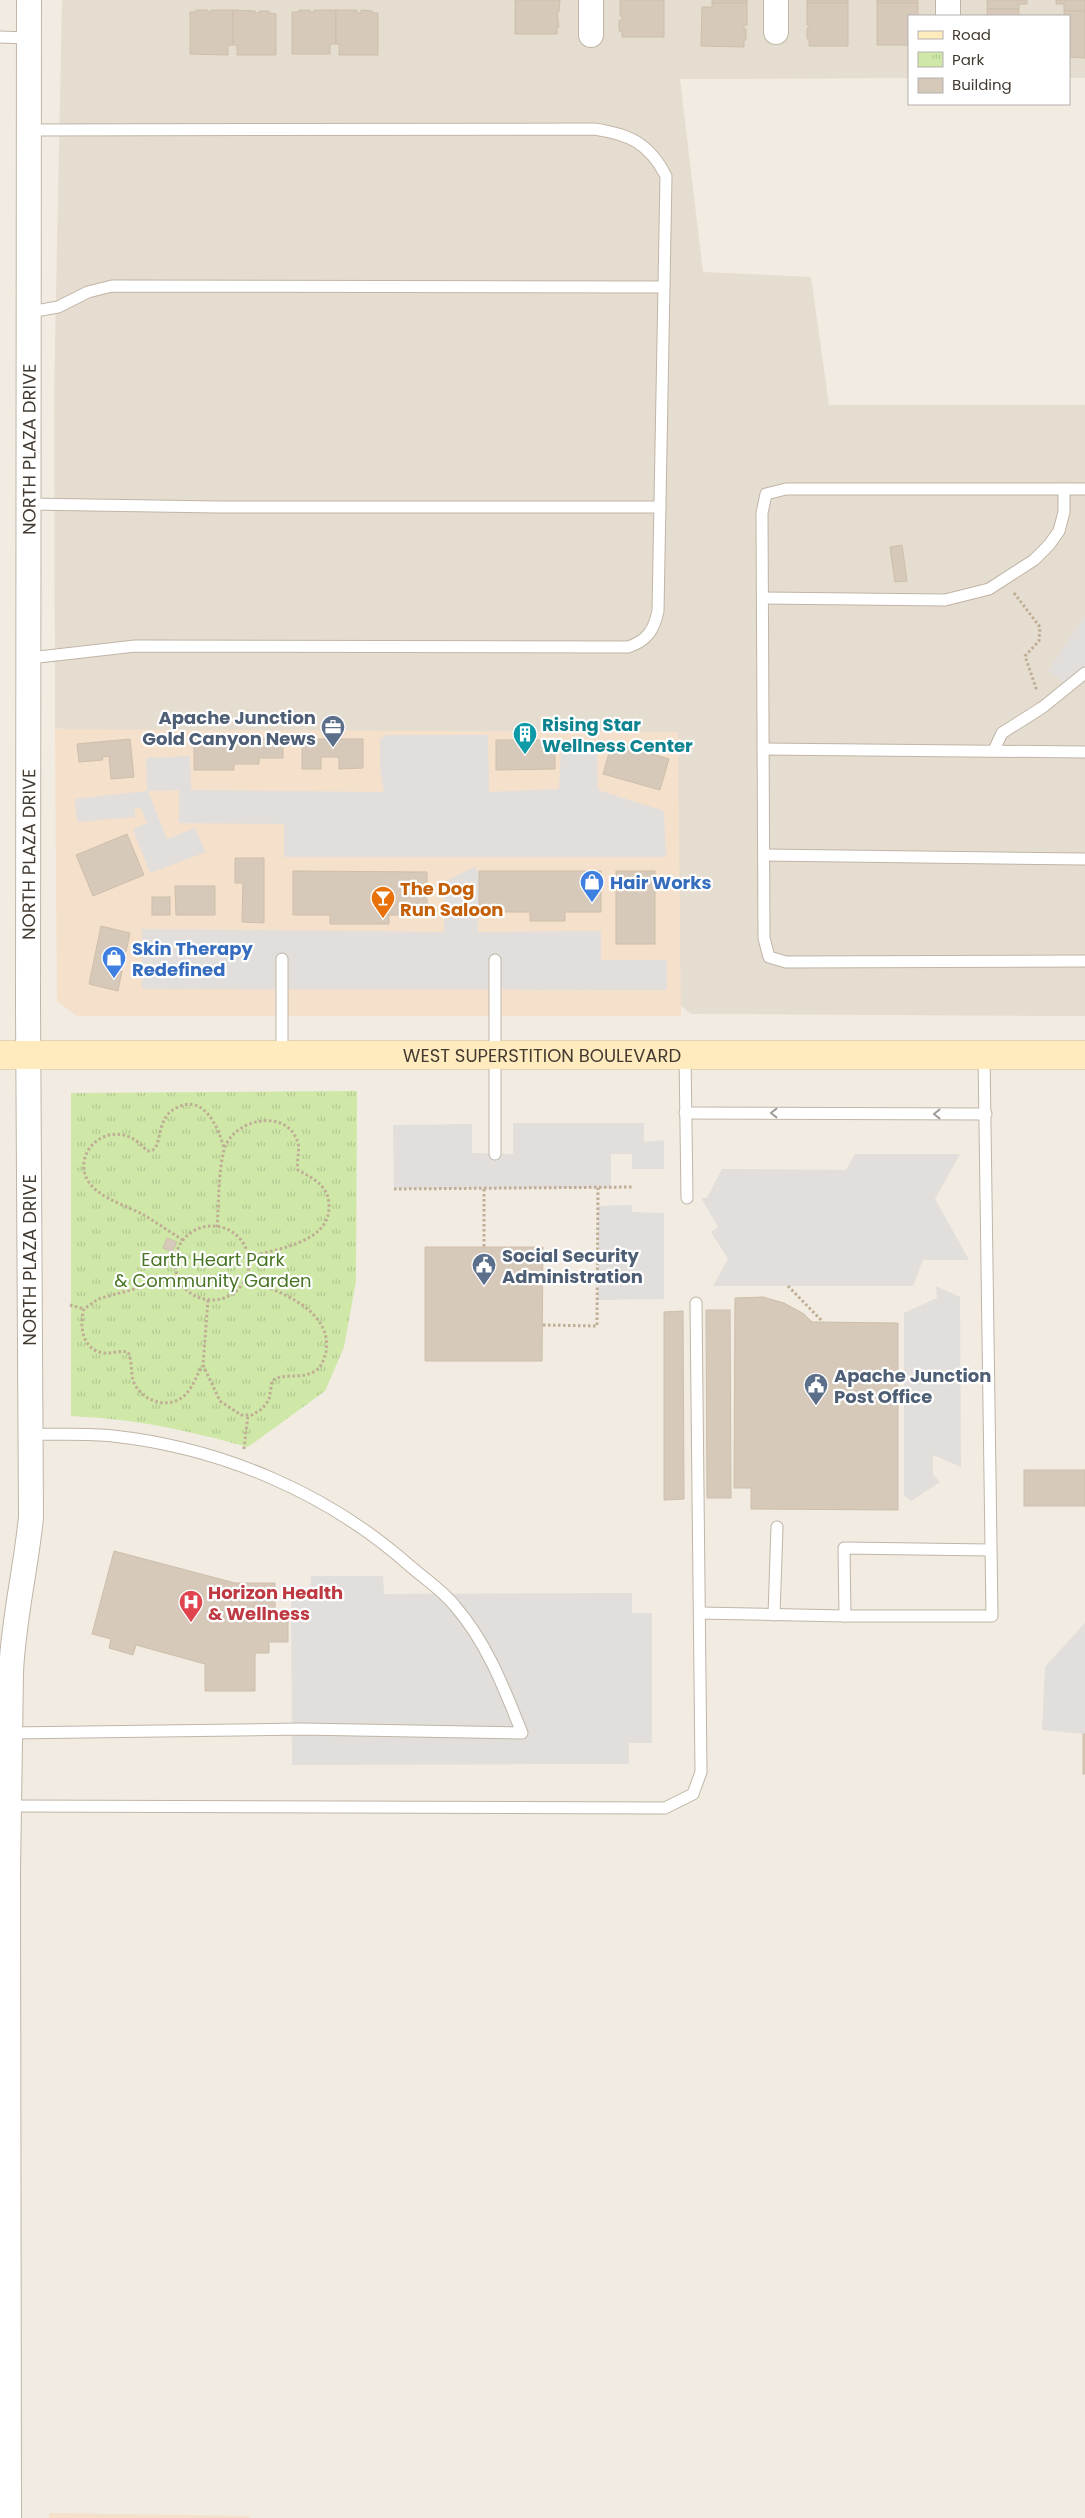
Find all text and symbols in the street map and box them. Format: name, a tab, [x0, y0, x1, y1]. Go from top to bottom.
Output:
legend	[908, 15, 1070, 105]
text: Road	[952, 24, 991, 45]
text: Park	[952, 49, 984, 70]
text: Building	[952, 74, 1012, 95]
street label: NORTH PLAZA DRIVE	[16, 364, 41, 535]
place label: Apache Junction Gold Canyon News	[142, 705, 316, 751]
place label: Rising Star Wellness Center	[542, 712, 693, 758]
office icon: Apache Junction Gold Canyon News	[320, 714, 346, 748]
building icon: Rising Star Wellness Center	[512, 721, 538, 755]
street label: NORTH PLAZA DRIVE	[16, 769, 41, 940]
shop icon: Hair Works	[579, 869, 605, 903]
place label: Hair Works	[610, 870, 711, 895]
place label: The Dog Run Saloon	[400, 876, 503, 922]
bar icon: The Dog Run Saloon	[370, 885, 396, 919]
place label: Skin Therapy Redefined	[132, 936, 253, 982]
shop icon: Skin Therapy Redefined	[101, 945, 127, 979]
street label: WEST SUPERSTITION BOULEVARD	[403, 1043, 681, 1068]
one-way arrow	[770, 1108, 778, 1118]
one-way arrow	[933, 1109, 940, 1119]
street label: NORTH PLAZA DRIVE	[17, 1174, 42, 1346]
place label: Social Security Administration	[502, 1243, 643, 1289]
park label: Earth Heart Park & Community Garden	[114, 1247, 312, 1293]
public building icon: Social Security Administration	[471, 1252, 497, 1286]
place label: Apache Junction Post Office	[834, 1363, 991, 1409]
public building icon: Apache Junction Post Office	[803, 1372, 829, 1406]
place label: Horizon Health & Wellness	[208, 1580, 343, 1626]
hospital icon: Horizon Health & Wellness	[178, 1589, 204, 1623]

